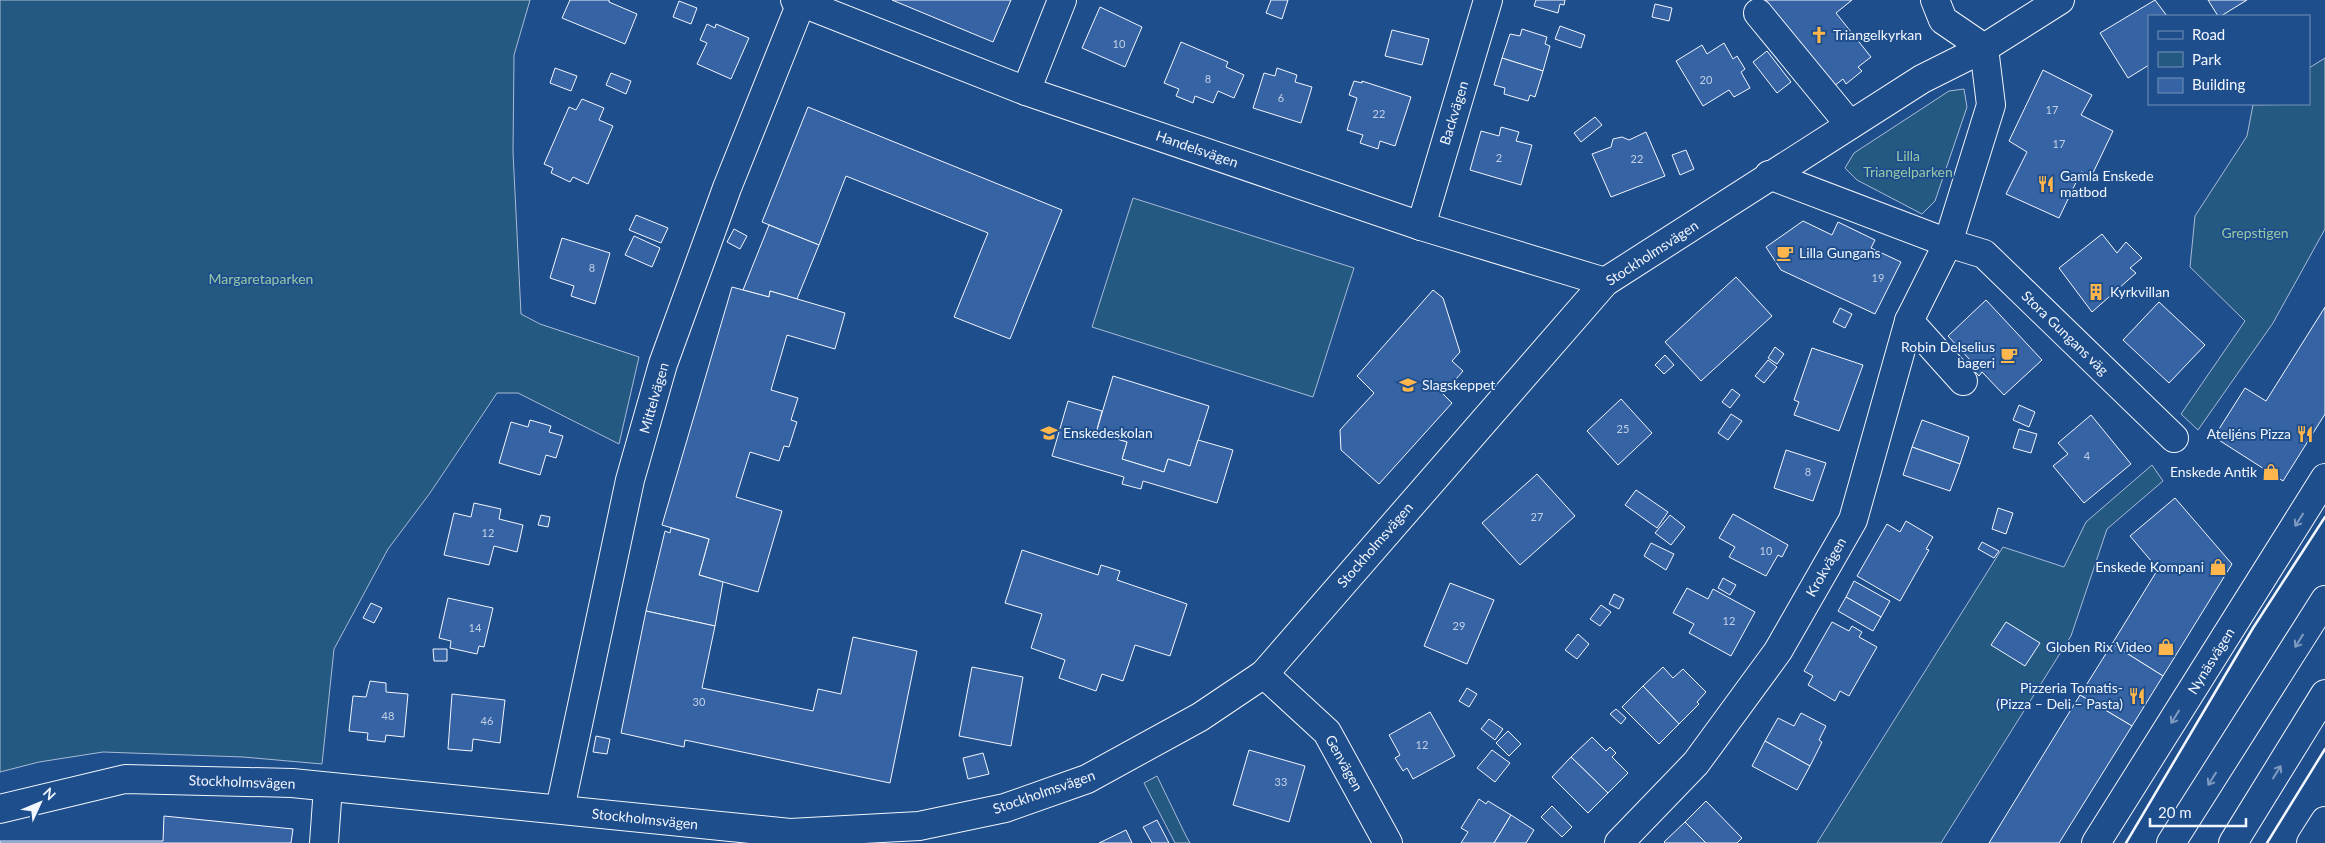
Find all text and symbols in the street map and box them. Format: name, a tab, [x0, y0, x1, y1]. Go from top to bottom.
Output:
legend	[2148, 15, 2310, 105]
church icon: Triangelkyrkan	[1809, 25, 1829, 45]
text: Road	[2192, 25, 2225, 43]
place label: Triangelkyrkan	[1833, 26, 1922, 43]
house number: 10	[1113, 37, 1126, 50]
text: Park	[2192, 50, 2222, 68]
house number: 8	[1205, 72, 1211, 85]
house number: 20	[1700, 73, 1713, 86]
text: Building	[2192, 75, 2245, 93]
street label: Backvägen	[1436, 79, 1471, 147]
house number: 6	[1278, 91, 1284, 104]
house number: 17	[2046, 103, 2058, 116]
house number: 22	[1373, 107, 1385, 120]
street label: Handelsvägen	[1154, 126, 1241, 171]
house number: 17	[2053, 137, 2065, 150]
park label: Lilla Triangelparken	[1863, 147, 1953, 180]
house number: 2	[1496, 151, 1502, 164]
house number: 22	[1631, 152, 1643, 165]
place label: Gamla Enskede matbod	[2060, 167, 2154, 200]
restaurant icon: Gamla Enskede matbod	[2036, 174, 2056, 194]
street label: Stockholmsvägen	[1602, 216, 1701, 289]
park label: Grepstigen	[2221, 224, 2289, 241]
cafe icon: Lilla Gungans	[1775, 243, 1795, 263]
place label: Lilla Gungans	[1799, 244, 1881, 261]
house number: 8	[589, 261, 595, 274]
park label: Margaretaparken	[209, 270, 313, 287]
house number: 19	[1872, 271, 1884, 284]
building icon: Kyrkvillan	[2086, 282, 2106, 302]
place label: Kyrkvillan	[2110, 283, 2170, 300]
street label: Stora Gungans väg	[2018, 287, 2112, 378]
place label: Robin Delselius bageri	[1901, 338, 1995, 371]
cafe icon: Robin Delselius bageri	[1999, 345, 2019, 365]
street label: Mittelvägen	[635, 360, 672, 435]
school or university icon: Slagskeppet	[1398, 375, 1418, 395]
place label: Slagskeppet	[1422, 376, 1495, 393]
house number: 25	[1617, 422, 1629, 435]
school or university icon: Enskedeskolan	[1039, 423, 1059, 443]
place label: Enskedeskolan	[1063, 424, 1153, 441]
restaurant icon: Ateljéns Pizza	[2295, 424, 2315, 444]
place label: Ateljéns Pizza	[2207, 425, 2291, 442]
house number: 4	[2084, 449, 2091, 462]
shop icon: Enskede Antik	[2261, 462, 2281, 482]
place label: Enskede Antik	[2170, 463, 2258, 480]
house number: 8	[1805, 465, 1811, 478]
street label: Stockholmsvägen	[1333, 499, 1416, 591]
house number: 27	[1531, 510, 1543, 523]
one-way arrow	[2294, 512, 2304, 526]
house number: 12	[482, 526, 494, 539]
street label: Krokvägen	[1802, 534, 1849, 599]
house number: 10	[1760, 544, 1773, 557]
shop icon: Enskede Kompani	[2208, 557, 2228, 577]
place label: Enskede Kompani	[2095, 558, 2204, 575]
house number: 12	[1723, 614, 1735, 627]
house number: 29	[1453, 619, 1465, 632]
house number: 14	[469, 621, 482, 634]
street label: Nynäsvägen	[2184, 624, 2238, 697]
one-way arrow	[2294, 634, 2304, 648]
shop icon: Globen Rix Video	[2156, 637, 2176, 657]
place label: Globen Rix Video	[2046, 638, 2152, 655]
place label: Pizzeria Tomatis- (Pizza – Deli – Pasta)	[1996, 679, 2123, 712]
restaurant icon: Pizzeria Tomatis- (Pizza – Deli – Pasta)	[2127, 686, 2147, 706]
house number: 30	[693, 695, 706, 708]
house number: 48	[382, 709, 394, 722]
one-way arrow	[2170, 709, 2180, 723]
house number: 46	[481, 714, 493, 727]
street label: Genvägen	[1322, 732, 1367, 794]
house number: 12	[1416, 738, 1428, 751]
one-way arrow	[2273, 765, 2283, 779]
street label: Stockholmsvägen	[991, 766, 1097, 817]
street label: Stockholmsvägen	[188, 771, 296, 792]
one-way arrow	[2207, 771, 2217, 785]
house number: 33	[1275, 775, 1287, 788]
north arrow	[15, 778, 65, 828]
text: N	[40, 784, 60, 803]
scale bar	[2150, 796, 2246, 828]
text: 20 m	[2158, 803, 2192, 821]
street label: Stockholmsvägen	[591, 804, 699, 833]

